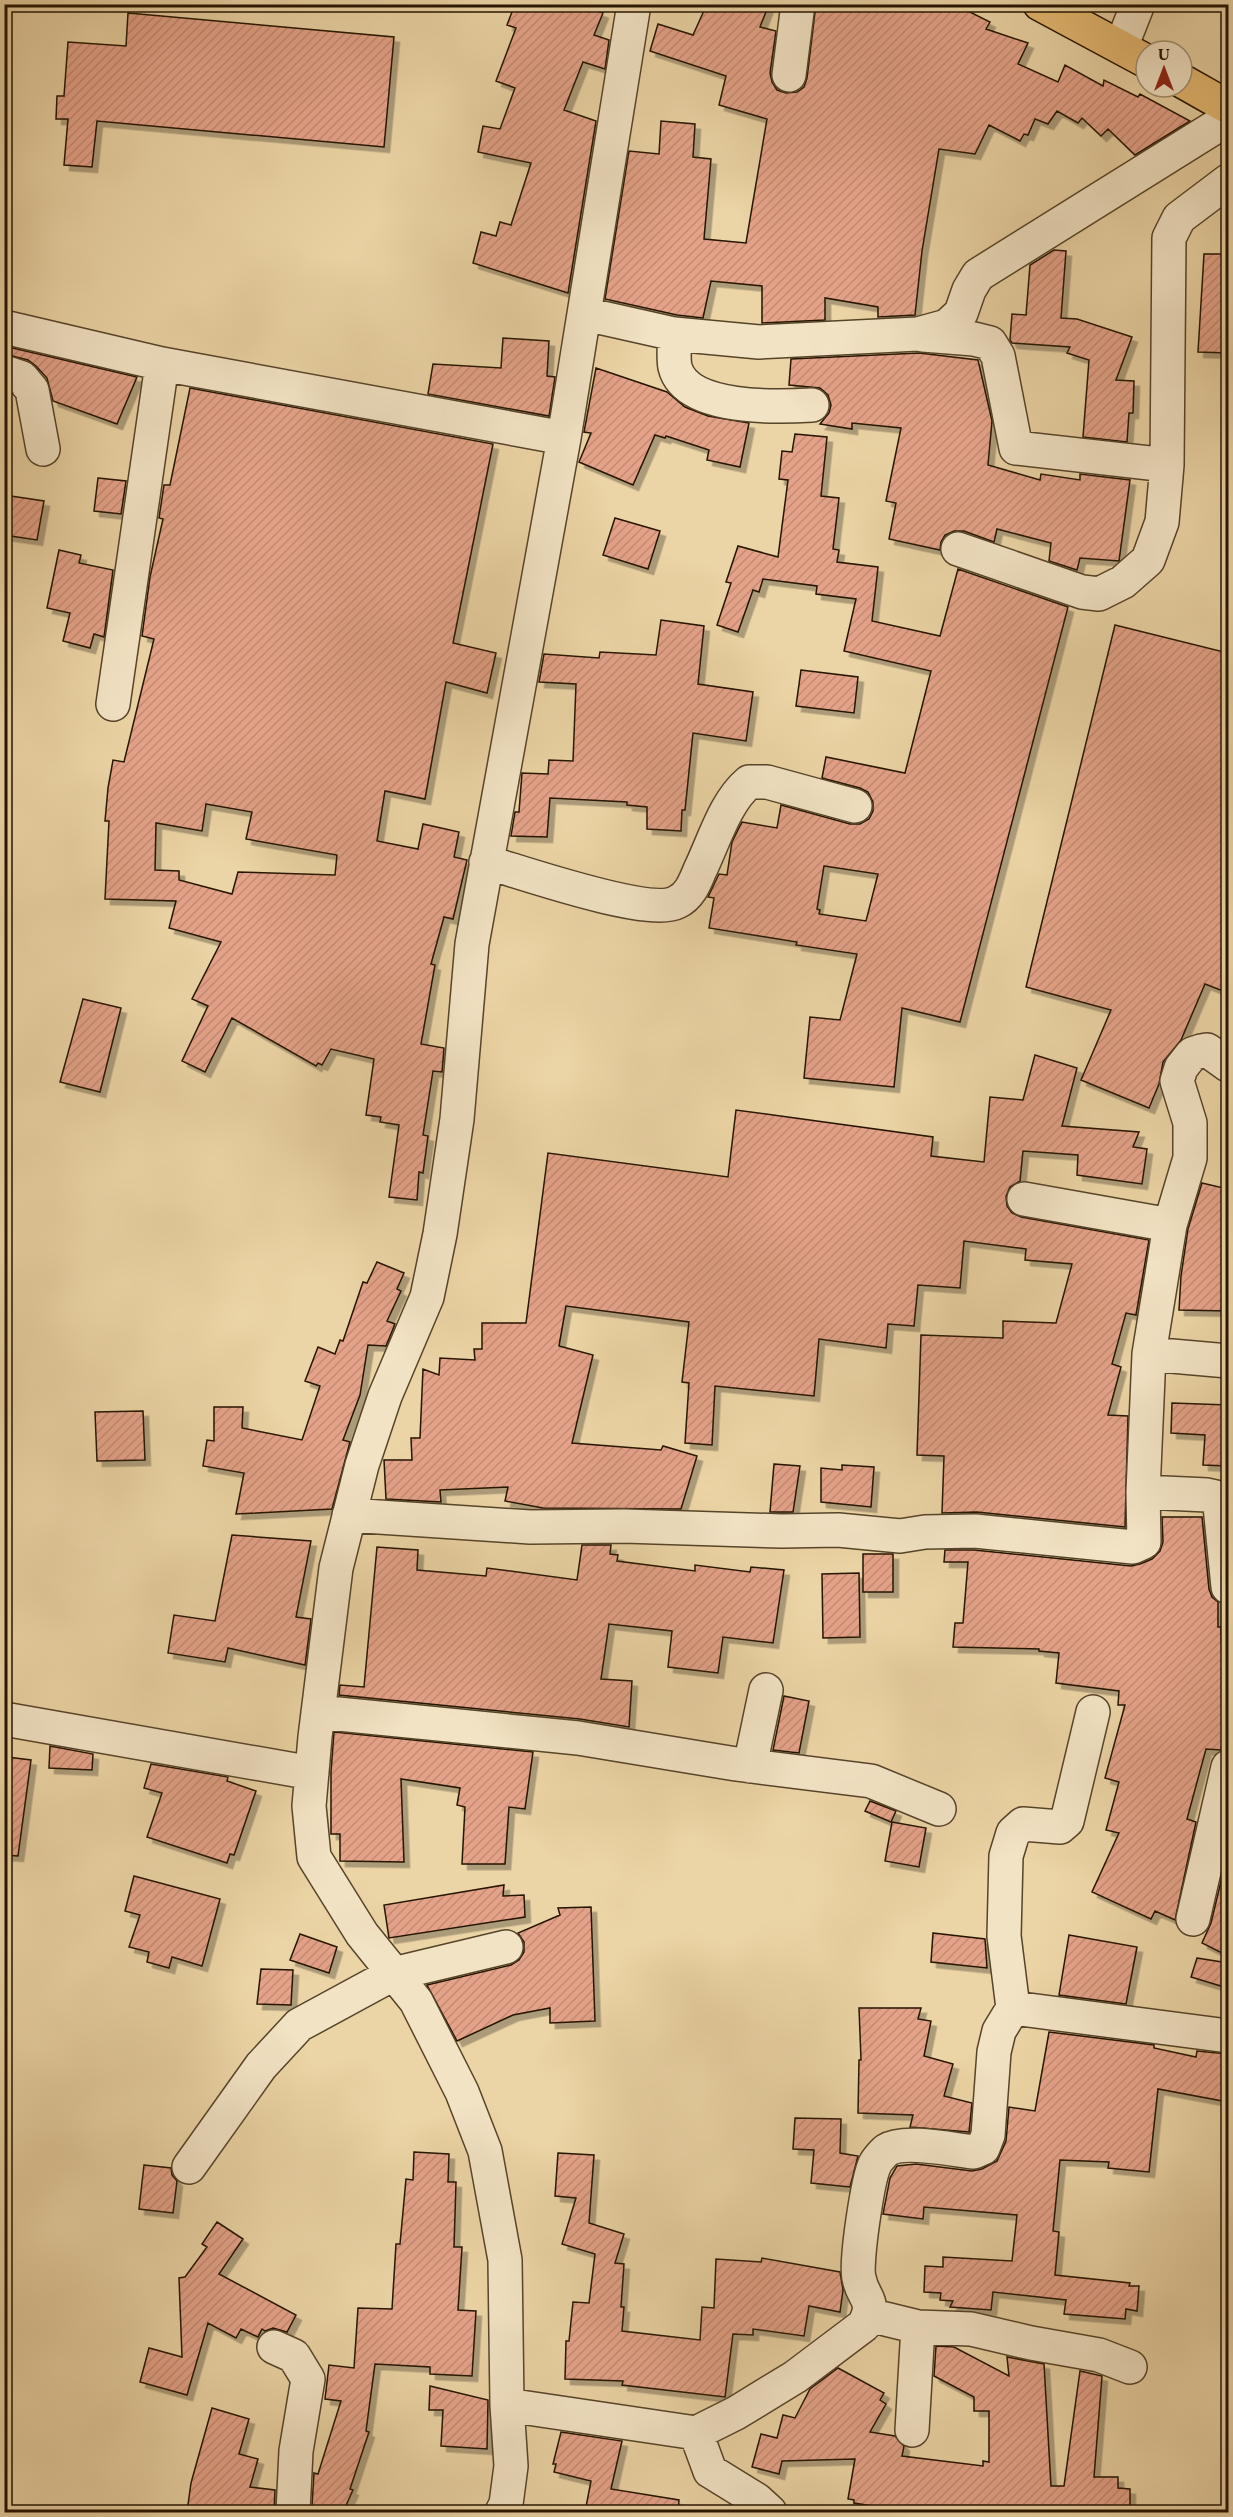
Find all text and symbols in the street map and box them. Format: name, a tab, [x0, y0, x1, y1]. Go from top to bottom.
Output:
north arrow	[1134, 39, 1194, 99]
text: U	[1158, 44, 1170, 65]

